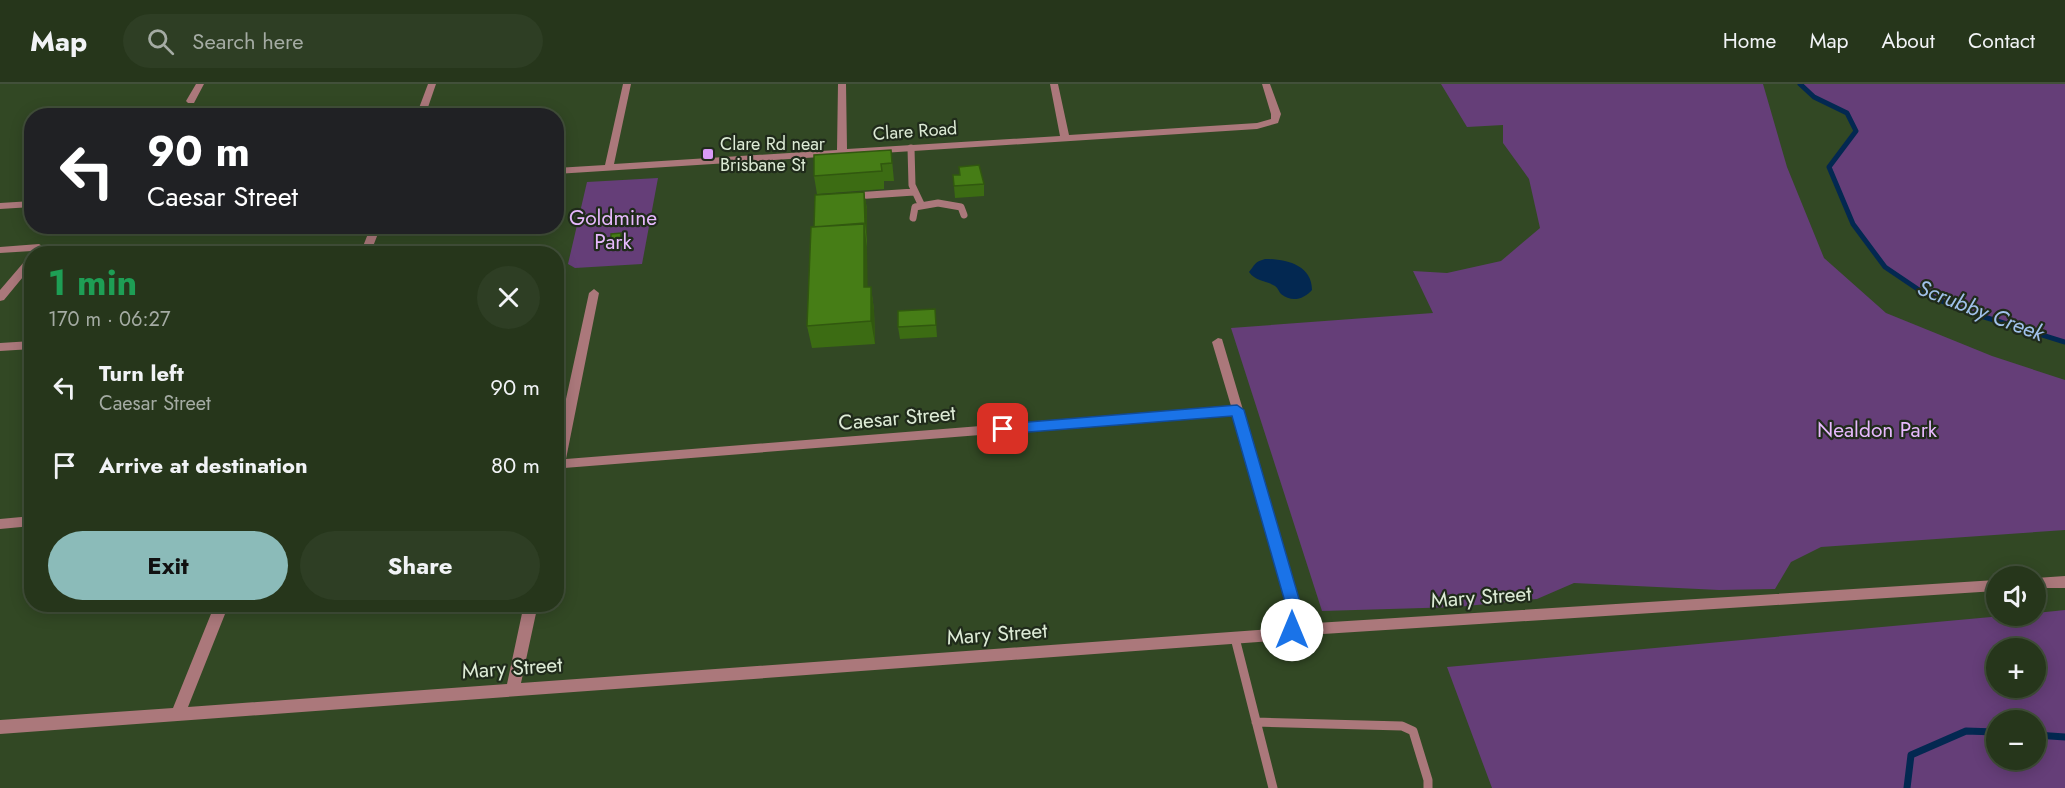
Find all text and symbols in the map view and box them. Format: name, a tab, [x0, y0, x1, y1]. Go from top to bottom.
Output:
search box	[123, 14, 543, 68]
text: Map	[30, 21, 87, 62]
icon: search	[144, 25, 177, 58]
text: Search here	[192, 25, 304, 57]
text: Home	[1723, 26, 1776, 56]
text: Map	[1809, 26, 1849, 56]
text: About	[1882, 26, 1935, 56]
text: Contact	[1968, 26, 2035, 56]
street label: Clare Road	[872, 115, 958, 147]
text: 90 m	[147, 121, 250, 182]
place label: Clare Rd near Brisbane St	[720, 131, 826, 178]
icon: left	[48, 132, 126, 210]
marker: Clare Rd near Brisbane St	[701, 147, 715, 161]
text: Caesar Street	[147, 177, 298, 216]
park label: Goldmine Park	[569, 203, 657, 257]
text: 1 min	[48, 256, 137, 308]
button: close	[477, 266, 540, 329]
water label: Scrubby Creek	[1913, 271, 2051, 349]
text: 170 m · 06:27	[48, 305, 171, 334]
text: Turn left	[99, 357, 184, 389]
icon: left	[48, 371, 81, 404]
text: 90 m	[490, 371, 540, 403]
text: Caesar Street	[99, 389, 211, 418]
street label: Caesar Street	[837, 398, 957, 438]
pin	[977, 403, 1028, 454]
icon: arrive	[986, 412, 1019, 445]
park label: Nealdon Park	[1817, 415, 1938, 445]
icon: arrive	[48, 449, 81, 482]
text: Arrive at destination	[99, 449, 308, 481]
text: 80 m	[491, 449, 540, 481]
button: Exit	[48, 531, 288, 600]
button: Share	[300, 531, 540, 600]
map controls	[1986, 566, 2046, 770]
button: sound	[1986, 566, 2046, 626]
street label: Mary Street	[1430, 579, 1532, 615]
position arrow	[1260, 598, 1324, 662]
street label: Mary Street	[946, 616, 1048, 652]
button: +	[1986, 638, 2046, 698]
street label: Mary Street	[461, 650, 563, 686]
button: −	[1986, 710, 2046, 770]

